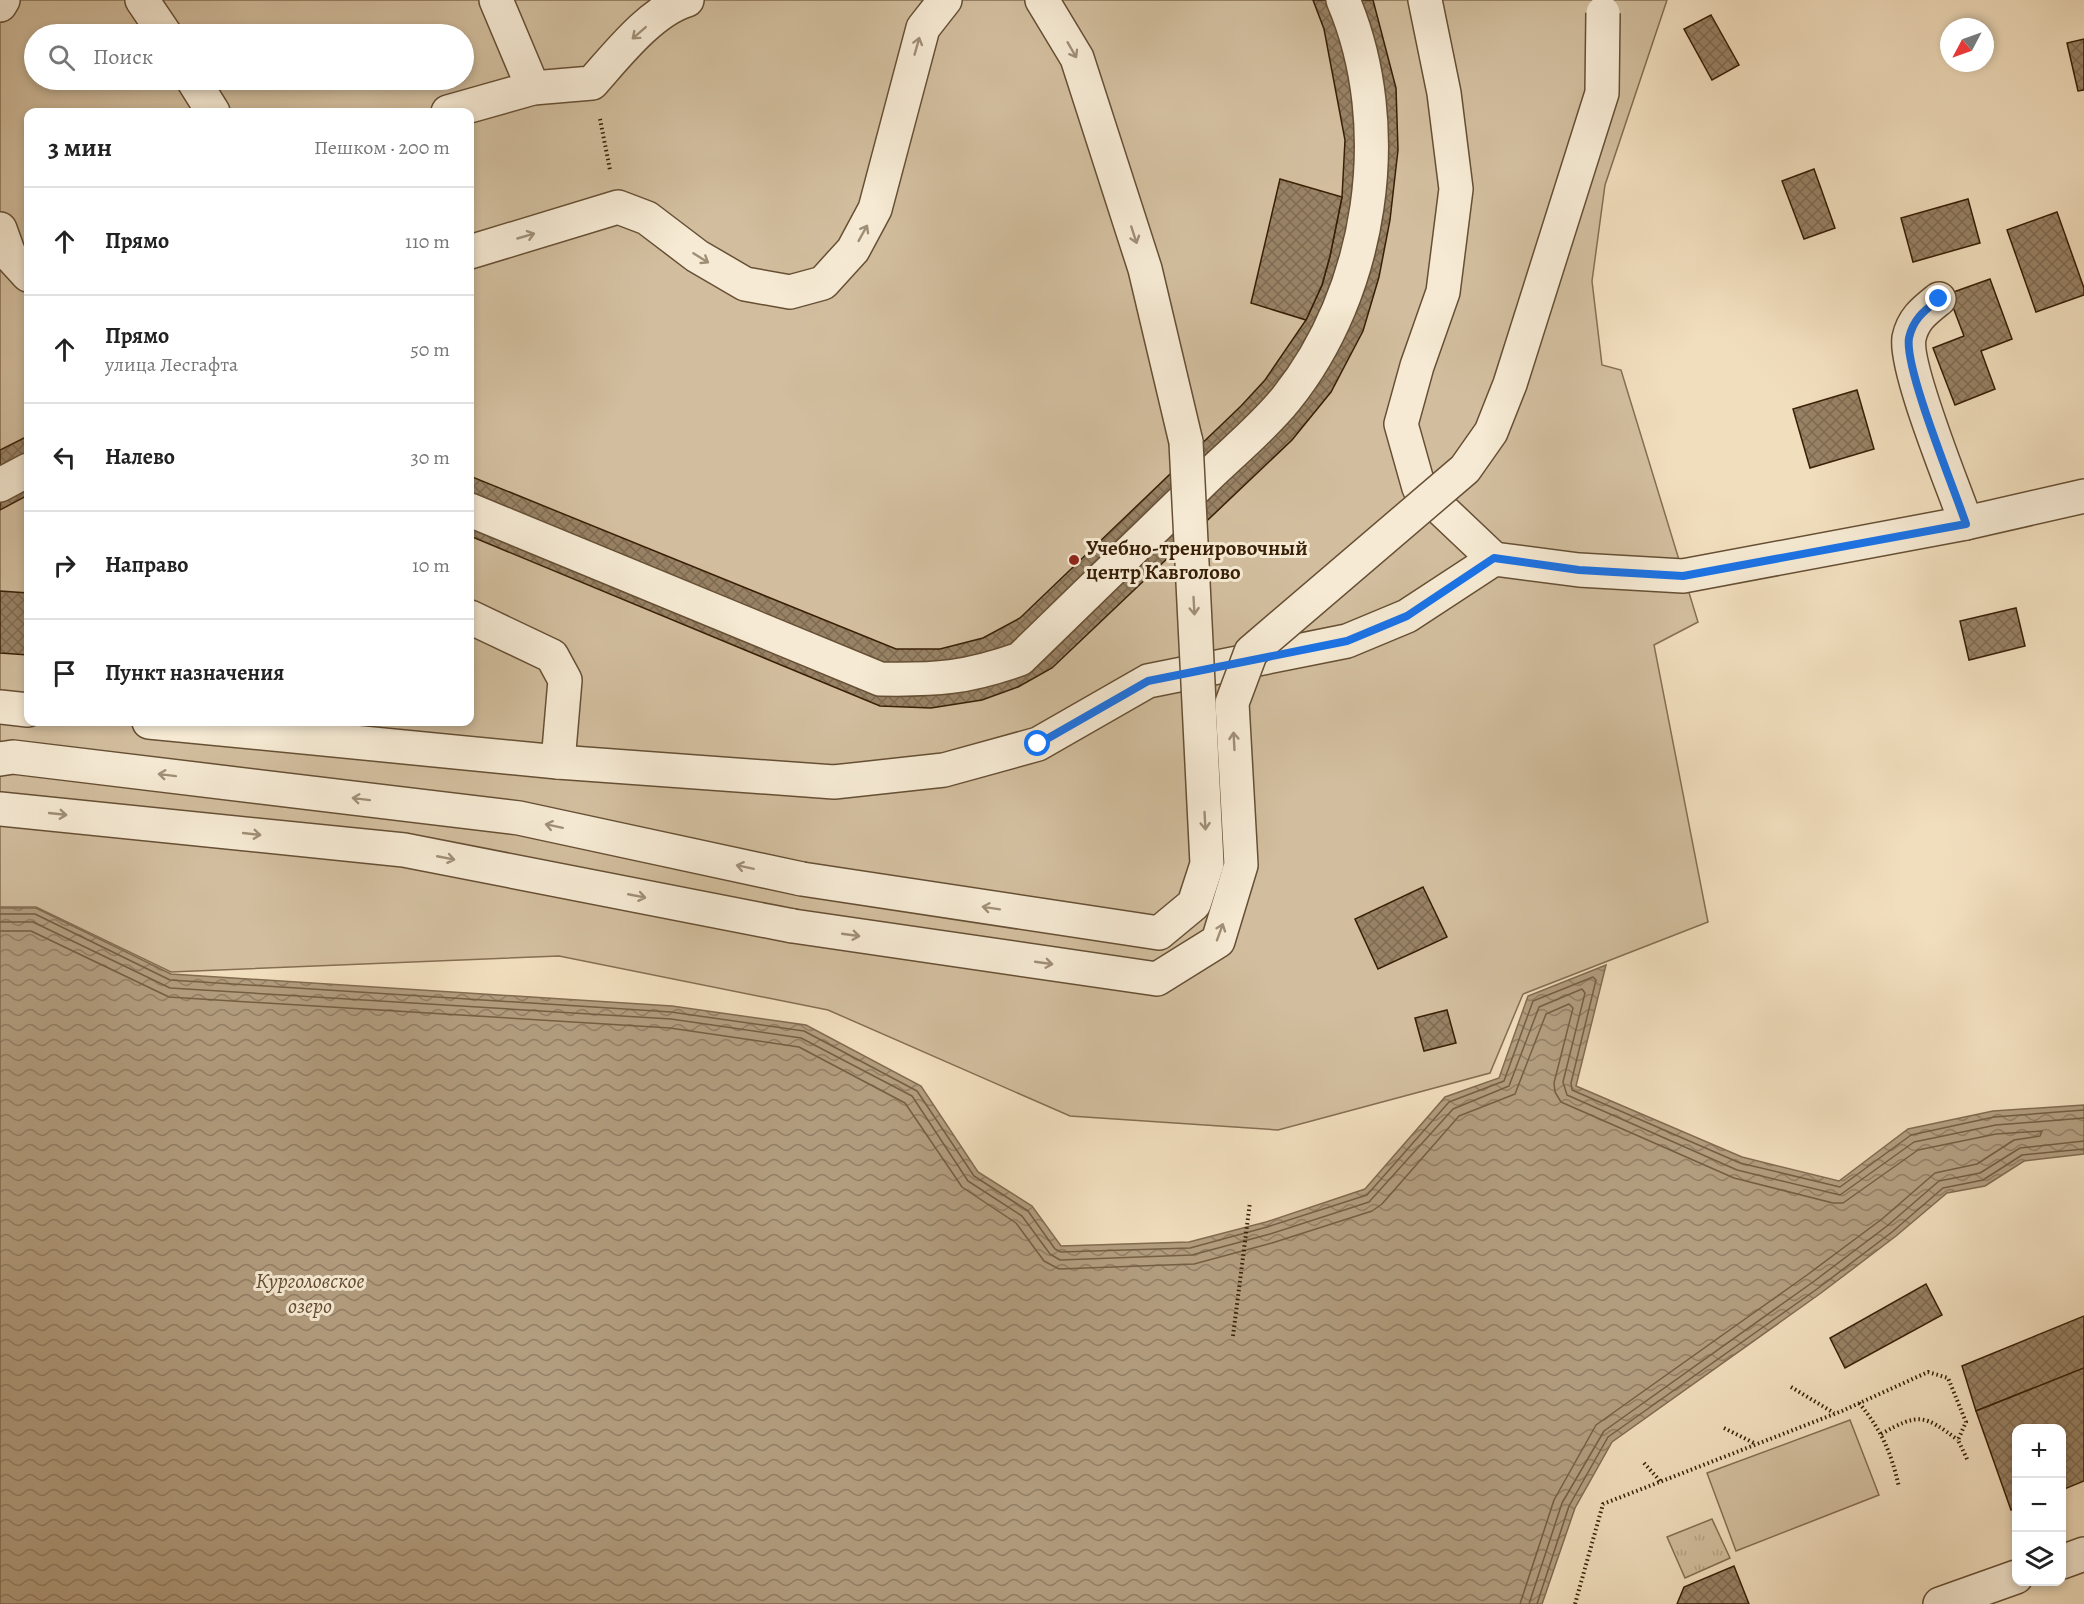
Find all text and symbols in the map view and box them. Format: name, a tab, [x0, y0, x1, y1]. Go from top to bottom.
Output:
north arrow	[1940, 18, 1994, 72]
search box	[24, 24, 474, 90]
one-way arrow	[631, 26, 647, 39]
one-way arrow	[912, 37, 923, 56]
icon: search	[45, 41, 78, 74]
one-way arrow	[1066, 41, 1078, 58]
text: Поиск	[93, 42, 153, 72]
text: 3 мин	[48, 130, 112, 165]
text: Пешком · 200 m	[314, 134, 450, 161]
one-way arrow	[858, 224, 869, 242]
icon: ahead	[48, 225, 81, 258]
one-way arrow	[1130, 225, 1141, 244]
text: Прямо	[105, 226, 169, 256]
text: 110 m	[405, 228, 450, 255]
one-way arrow	[516, 230, 535, 241]
one-way arrow	[692, 252, 709, 264]
route end	[1925, 285, 1951, 311]
text: Прямо	[105, 321, 169, 351]
icon: ahead	[48, 333, 81, 366]
text: 50 m	[410, 336, 450, 363]
text: улица Лесгафта	[105, 351, 238, 378]
icon: left	[48, 441, 81, 474]
text: Налево	[105, 442, 175, 472]
text: 30 m	[410, 444, 450, 471]
place label: Учебно-тренировочный центр Кавголово	[1086, 534, 1308, 586]
icon: right	[48, 549, 81, 582]
text: Направо	[105, 550, 188, 580]
text: 10 m	[412, 552, 450, 579]
marker: Учебно-тренировочный центр Кавголово	[1067, 553, 1081, 567]
one-way arrow	[1189, 595, 1200, 615]
icon: arrive	[48, 657, 81, 690]
text: Пункт назначения	[105, 658, 284, 688]
route start	[1024, 730, 1050, 756]
one-way arrow	[1228, 731, 1239, 751]
one-way arrow	[158, 770, 178, 781]
one-way arrow	[352, 793, 371, 804]
one-way arrow	[48, 809, 68, 820]
one-way arrow	[1200, 811, 1211, 831]
one-way arrow	[545, 820, 564, 831]
one-way arrow	[242, 829, 262, 840]
one-way arrow	[435, 853, 455, 864]
one-way arrow	[735, 861, 755, 872]
one-way arrow	[627, 891, 646, 902]
one-way arrow	[982, 902, 1002, 913]
one-way arrow	[1215, 923, 1226, 942]
one-way arrow	[840, 929, 860, 940]
one-way arrow	[1033, 957, 1053, 968]
water label: Курголовское озеро	[255, 1266, 365, 1321]
map controls	[2012, 1424, 2066, 1586]
button: +	[2012, 1424, 2066, 1478]
button: −	[2012, 1478, 2066, 1532]
button: layers	[2012, 1532, 2066, 1586]

